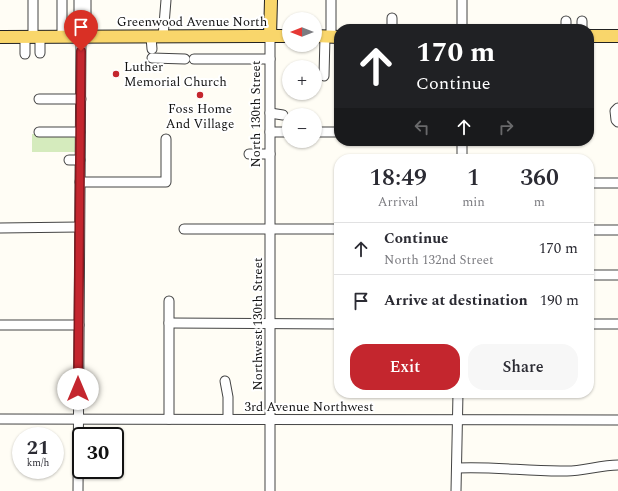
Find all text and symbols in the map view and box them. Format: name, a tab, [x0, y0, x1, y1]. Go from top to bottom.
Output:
pin	[64, 10, 98, 51]
street label: Greenwood Avenue North	[117, 12, 268, 32]
north arrow	[282, 12, 322, 52]
map controls	[282, 12, 322, 148]
icon: arrive	[70, 16, 92, 38]
text: 170 m	[416, 31, 495, 74]
icon: ahead	[350, 40, 402, 92]
place label: Luther Memorial Church	[124, 57, 227, 92]
street label: North 130th Street	[246, 60, 266, 168]
button: +	[282, 60, 322, 100]
marker: Luther Memorial Church	[111, 69, 121, 79]
text: Continue	[416, 70, 491, 97]
marker: Foss Home And Village	[195, 90, 205, 100]
place label: Foss Home And Village	[166, 99, 234, 134]
button: −	[282, 108, 322, 148]
icon: left	[411, 116, 433, 138]
icon: ahead	[453, 116, 475, 138]
icon: right	[495, 116, 517, 138]
text: 18:49	[369, 160, 427, 196]
text: 1	[467, 160, 480, 196]
text: 360	[520, 160, 559, 196]
text: Arrival	[378, 192, 418, 212]
text: min	[462, 192, 485, 212]
text: m	[534, 192, 545, 212]
text: Continue	[384, 227, 449, 250]
text: 170 m	[539, 237, 578, 260]
icon: ahead	[350, 238, 372, 260]
text: North 132nd Street	[384, 250, 494, 270]
street label: Northwest 130th Street	[248, 257, 268, 391]
text: Arrive at destination	[384, 289, 528, 312]
text: 190 m	[540, 289, 579, 312]
icon: arrive	[350, 290, 372, 312]
button: Exit	[350, 344, 460, 390]
button: Share	[468, 344, 578, 390]
position arrow	[57, 368, 99, 410]
street label: 3rd Avenue Northwest	[244, 397, 374, 417]
speed limit sign: 30	[72, 427, 124, 479]
text: 21	[27, 433, 49, 463]
text: km/h	[27, 455, 49, 471]

